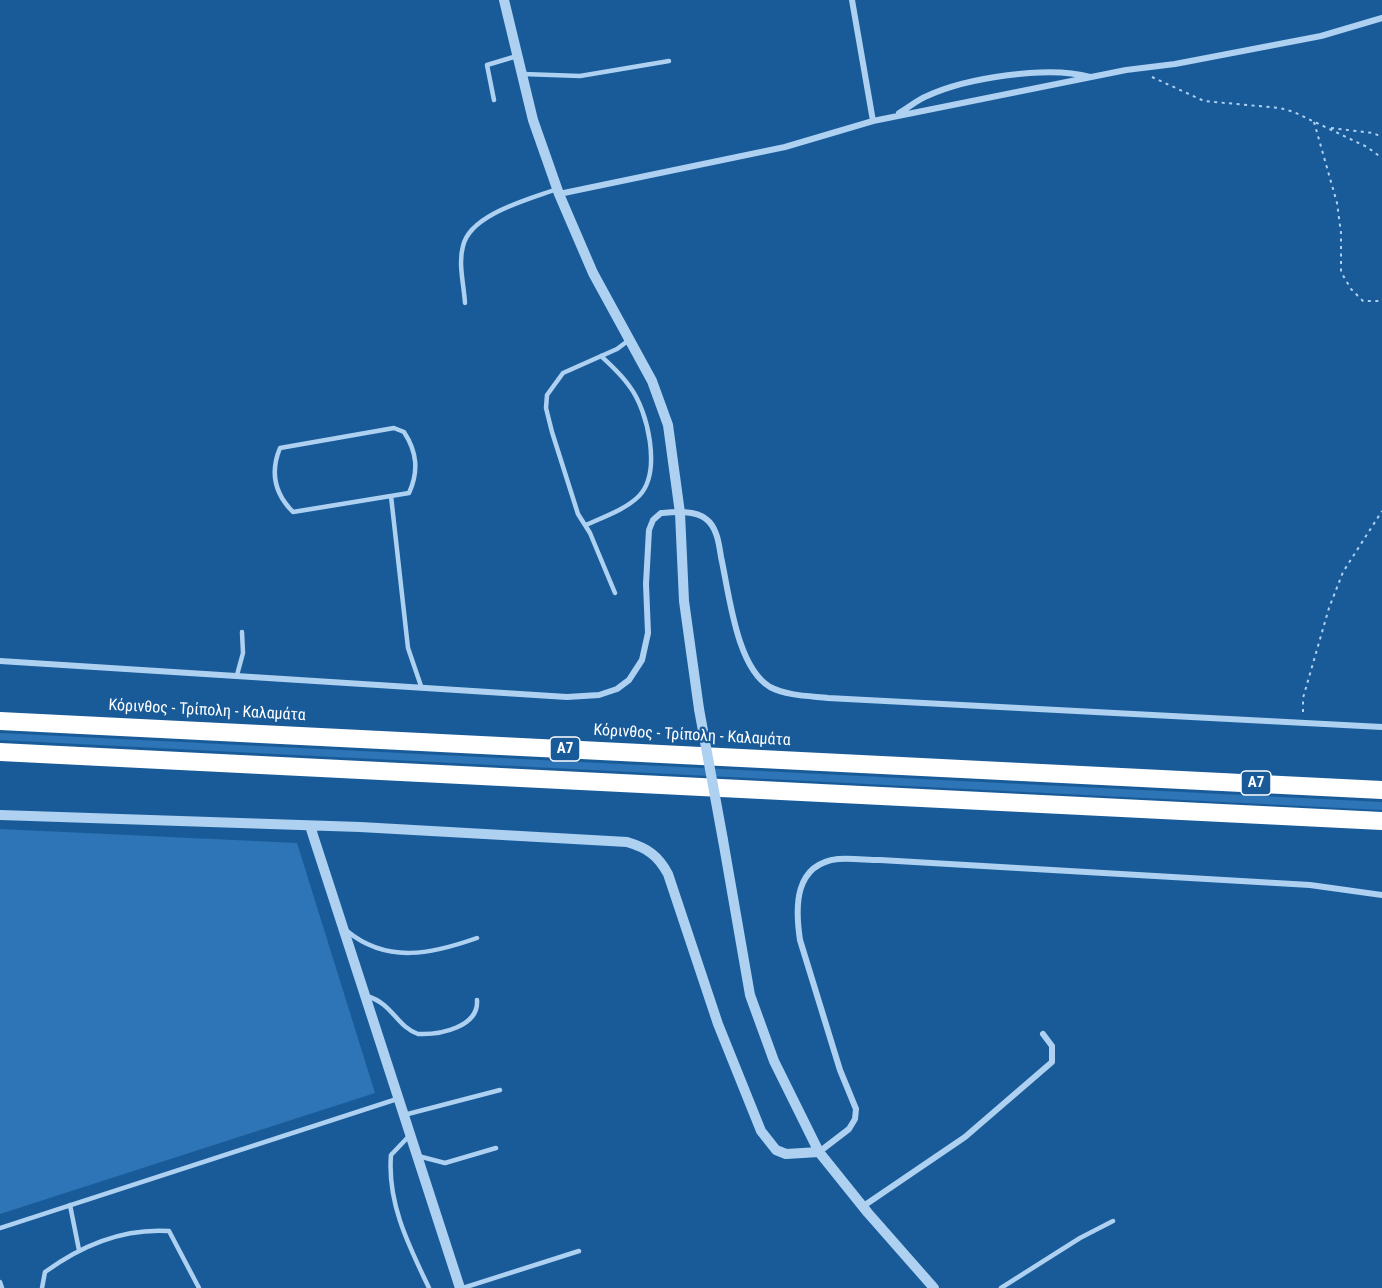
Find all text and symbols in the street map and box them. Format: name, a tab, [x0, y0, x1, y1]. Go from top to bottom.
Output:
street label: Κόρινθος - Τρίπολη - Καλαμάτα	[108, 696, 306, 726]
street label: Κόρινθος - Τρίπολη - Καλαμάτα	[593, 721, 791, 751]
road number: Α7	[550, 737, 580, 761]
road number: Α7	[1241, 771, 1271, 795]

